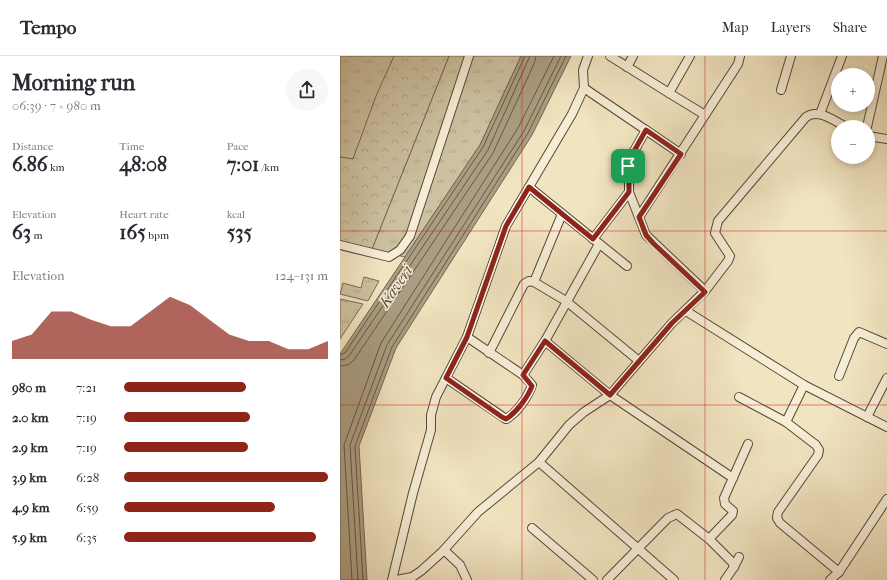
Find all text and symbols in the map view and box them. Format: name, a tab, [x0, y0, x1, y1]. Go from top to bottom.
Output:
text: Tempo	[20, 17, 76, 39]
text: Map	[722, 19, 749, 36]
text: Layers	[771, 19, 811, 36]
text: Share	[833, 19, 867, 36]
map controls	[831, 68, 875, 164]
button: +	[831, 68, 875, 112]
button: share	[286, 69, 328, 111]
text: Morning run	[12, 70, 135, 96]
text: 06:39 · 7 × 980 m	[12, 98, 101, 113]
button: −	[831, 120, 875, 164]
text: Distance	[12, 140, 53, 153]
text: Time	[119, 140, 144, 153]
text: Pace	[227, 140, 249, 153]
pin	[611, 149, 645, 183]
text: 6.86	[12, 153, 48, 176]
text: 48:08	[119, 153, 167, 176]
text: 7:01	[227, 153, 259, 176]
icon: arrive	[617, 155, 639, 177]
text: km	[48, 161, 65, 174]
text: /km	[259, 161, 279, 174]
text: Elevation	[12, 208, 56, 221]
text: Heart rate	[119, 208, 169, 221]
text: kcal	[227, 208, 245, 221]
text: 63	[12, 221, 31, 244]
text: 165	[119, 221, 146, 244]
text: 535	[227, 221, 252, 244]
text: m	[31, 229, 43, 242]
text: bpm	[146, 229, 169, 242]
water label: Kaveri	[374, 260, 417, 312]
text: Elevation	[12, 268, 65, 283]
text: 124–131 m	[275, 268, 328, 283]
text: 980 m	[12, 380, 46, 395]
text: 7:21	[76, 380, 97, 395]
text: 2.0 km	[12, 410, 49, 425]
text: 7:19	[76, 410, 97, 425]
text: 2.9 km	[12, 440, 48, 455]
text: 7:19	[76, 440, 97, 455]
text: 3.9 km	[12, 470, 47, 485]
text: 6:28	[76, 470, 99, 485]
text: 4.9 km	[12, 500, 49, 515]
text: 6:59	[76, 500, 99, 515]
text: 5.9 km	[12, 530, 47, 545]
text: 6:35	[76, 530, 97, 545]

